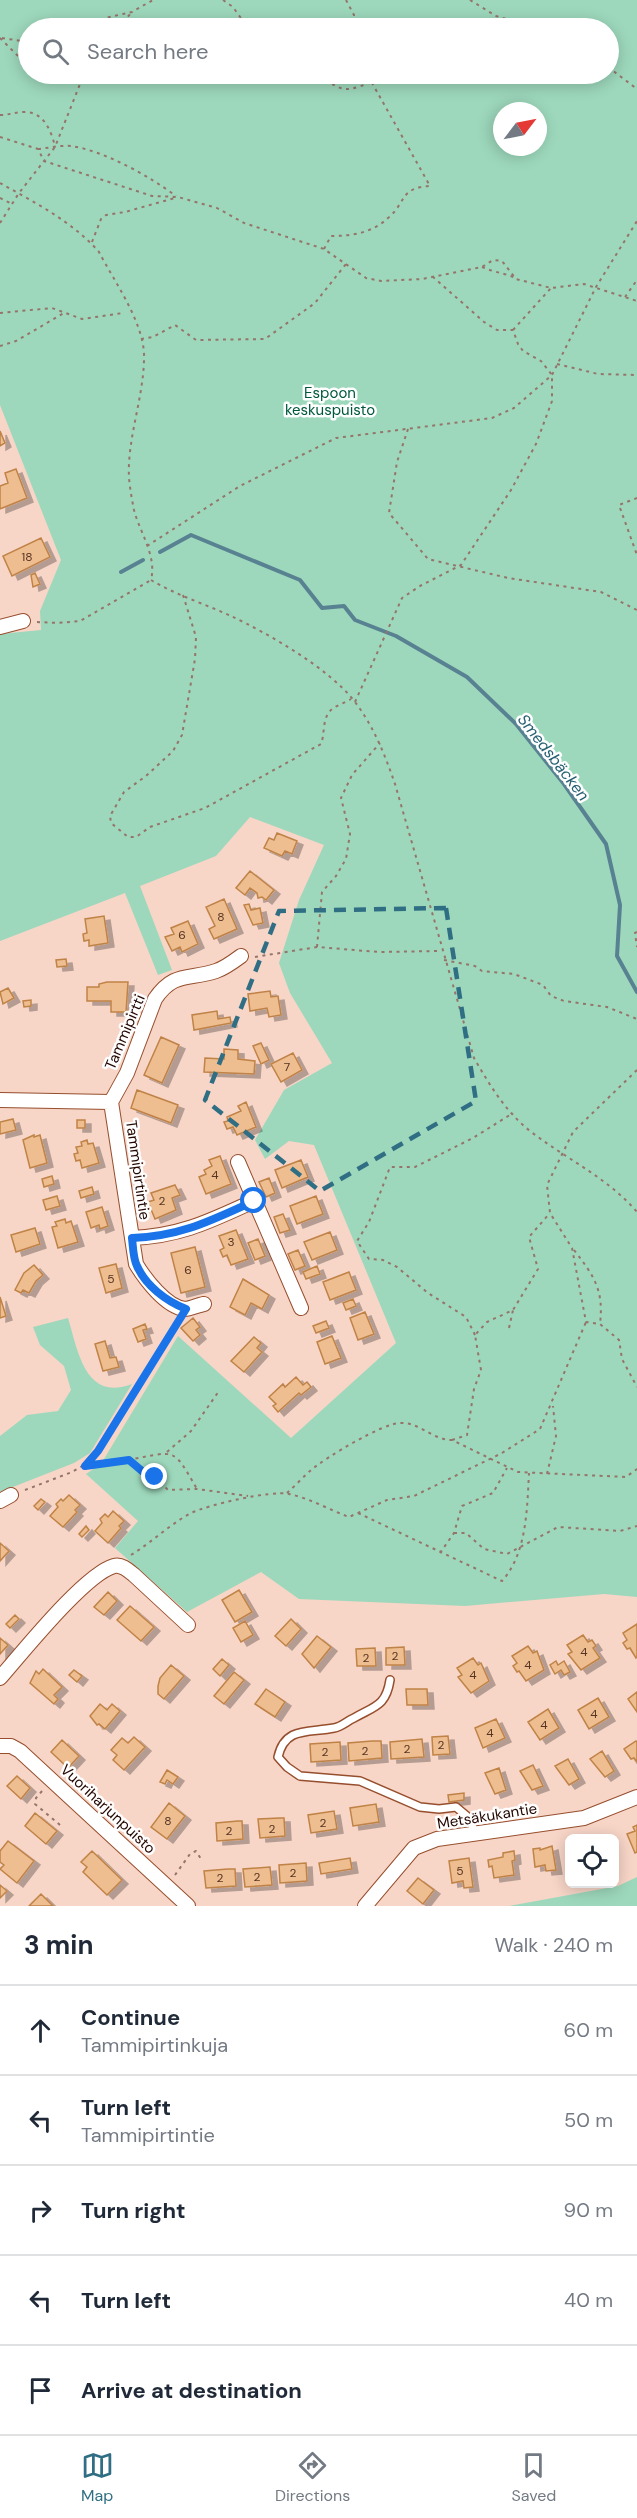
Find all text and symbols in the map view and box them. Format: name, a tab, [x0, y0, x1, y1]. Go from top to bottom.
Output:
search box	[18, 18, 619, 84]
icon: search	[39, 35, 72, 68]
text: Search here	[87, 37, 208, 66]
north arrow	[493, 102, 547, 156]
park label: Espoon keskuspuisto	[285, 383, 375, 420]
house number: 18	[21, 549, 33, 565]
water label: Smedsbäcken	[513, 710, 594, 805]
house number: 8	[217, 909, 225, 925]
house number: 6	[178, 927, 186, 943]
street label: Tammipirtti	[100, 991, 150, 1073]
house number: 7	[284, 1059, 290, 1075]
street label: Tammipirtintie	[121, 1119, 155, 1221]
house number: 4	[211, 1167, 219, 1183]
route start	[240, 1187, 266, 1213]
house number: 2	[159, 1193, 166, 1209]
house number: 3	[227, 1234, 235, 1250]
house number: 6	[184, 1262, 192, 1278]
house number: 5	[107, 1271, 115, 1287]
route end	[141, 1463, 167, 1489]
house number: 4	[580, 1644, 588, 1660]
house number: 2	[392, 1648, 399, 1664]
house number: 2	[363, 1650, 370, 1666]
house number: 4	[524, 1657, 532, 1673]
house number: 4	[469, 1667, 477, 1683]
house number: 4	[590, 1706, 598, 1722]
house number: 4	[540, 1717, 548, 1733]
house number: 4	[486, 1725, 494, 1741]
house number: 2	[438, 1737, 445, 1753]
house number: 2	[404, 1741, 411, 1757]
house number: 2	[362, 1743, 369, 1759]
house number: 2	[322, 1744, 329, 1760]
street label: Vuoriharjunpuisto	[56, 1760, 160, 1858]
street label: Metsäkukantie	[436, 1798, 538, 1834]
house number: 8	[164, 1813, 172, 1829]
house number: 2	[320, 1815, 327, 1831]
house number: 2	[269, 1821, 276, 1837]
house number: 2	[226, 1823, 233, 1839]
map controls	[565, 1834, 619, 1888]
button: locate	[565, 1834, 619, 1888]
house number: 5	[456, 1863, 464, 1879]
house number: 2	[290, 1865, 297, 1881]
house number: 2	[254, 1869, 261, 1885]
house number: 2	[217, 1870, 224, 1886]
text: 3 min	[24, 1928, 93, 1962]
text: Walk · 240 m	[494, 1932, 613, 1958]
text: Continue	[81, 2003, 180, 2032]
icon: ahead	[24, 2014, 57, 2047]
text: 60 m	[564, 2017, 613, 2043]
text: Tammipirtinkuja	[81, 2032, 228, 2058]
text: Turn left	[81, 2093, 171, 2122]
icon: left	[24, 2104, 57, 2137]
text: 50 m	[564, 2107, 613, 2133]
text: Tammipirtintie	[81, 2122, 215, 2148]
icon: right	[24, 2194, 57, 2227]
text: Turn right	[81, 2196, 186, 2225]
text: 90 m	[564, 2197, 613, 2223]
icon: left	[24, 2284, 57, 2317]
text: Turn left	[81, 2286, 171, 2315]
text: 40 m	[564, 2287, 613, 2313]
icon: arrive	[24, 2374, 57, 2407]
text: Arrive at destination	[81, 2376, 302, 2405]
tab: Map	[81, 2449, 114, 2506]
tab: Directions	[275, 2449, 350, 2506]
tab: Saved	[512, 2449, 556, 2506]

